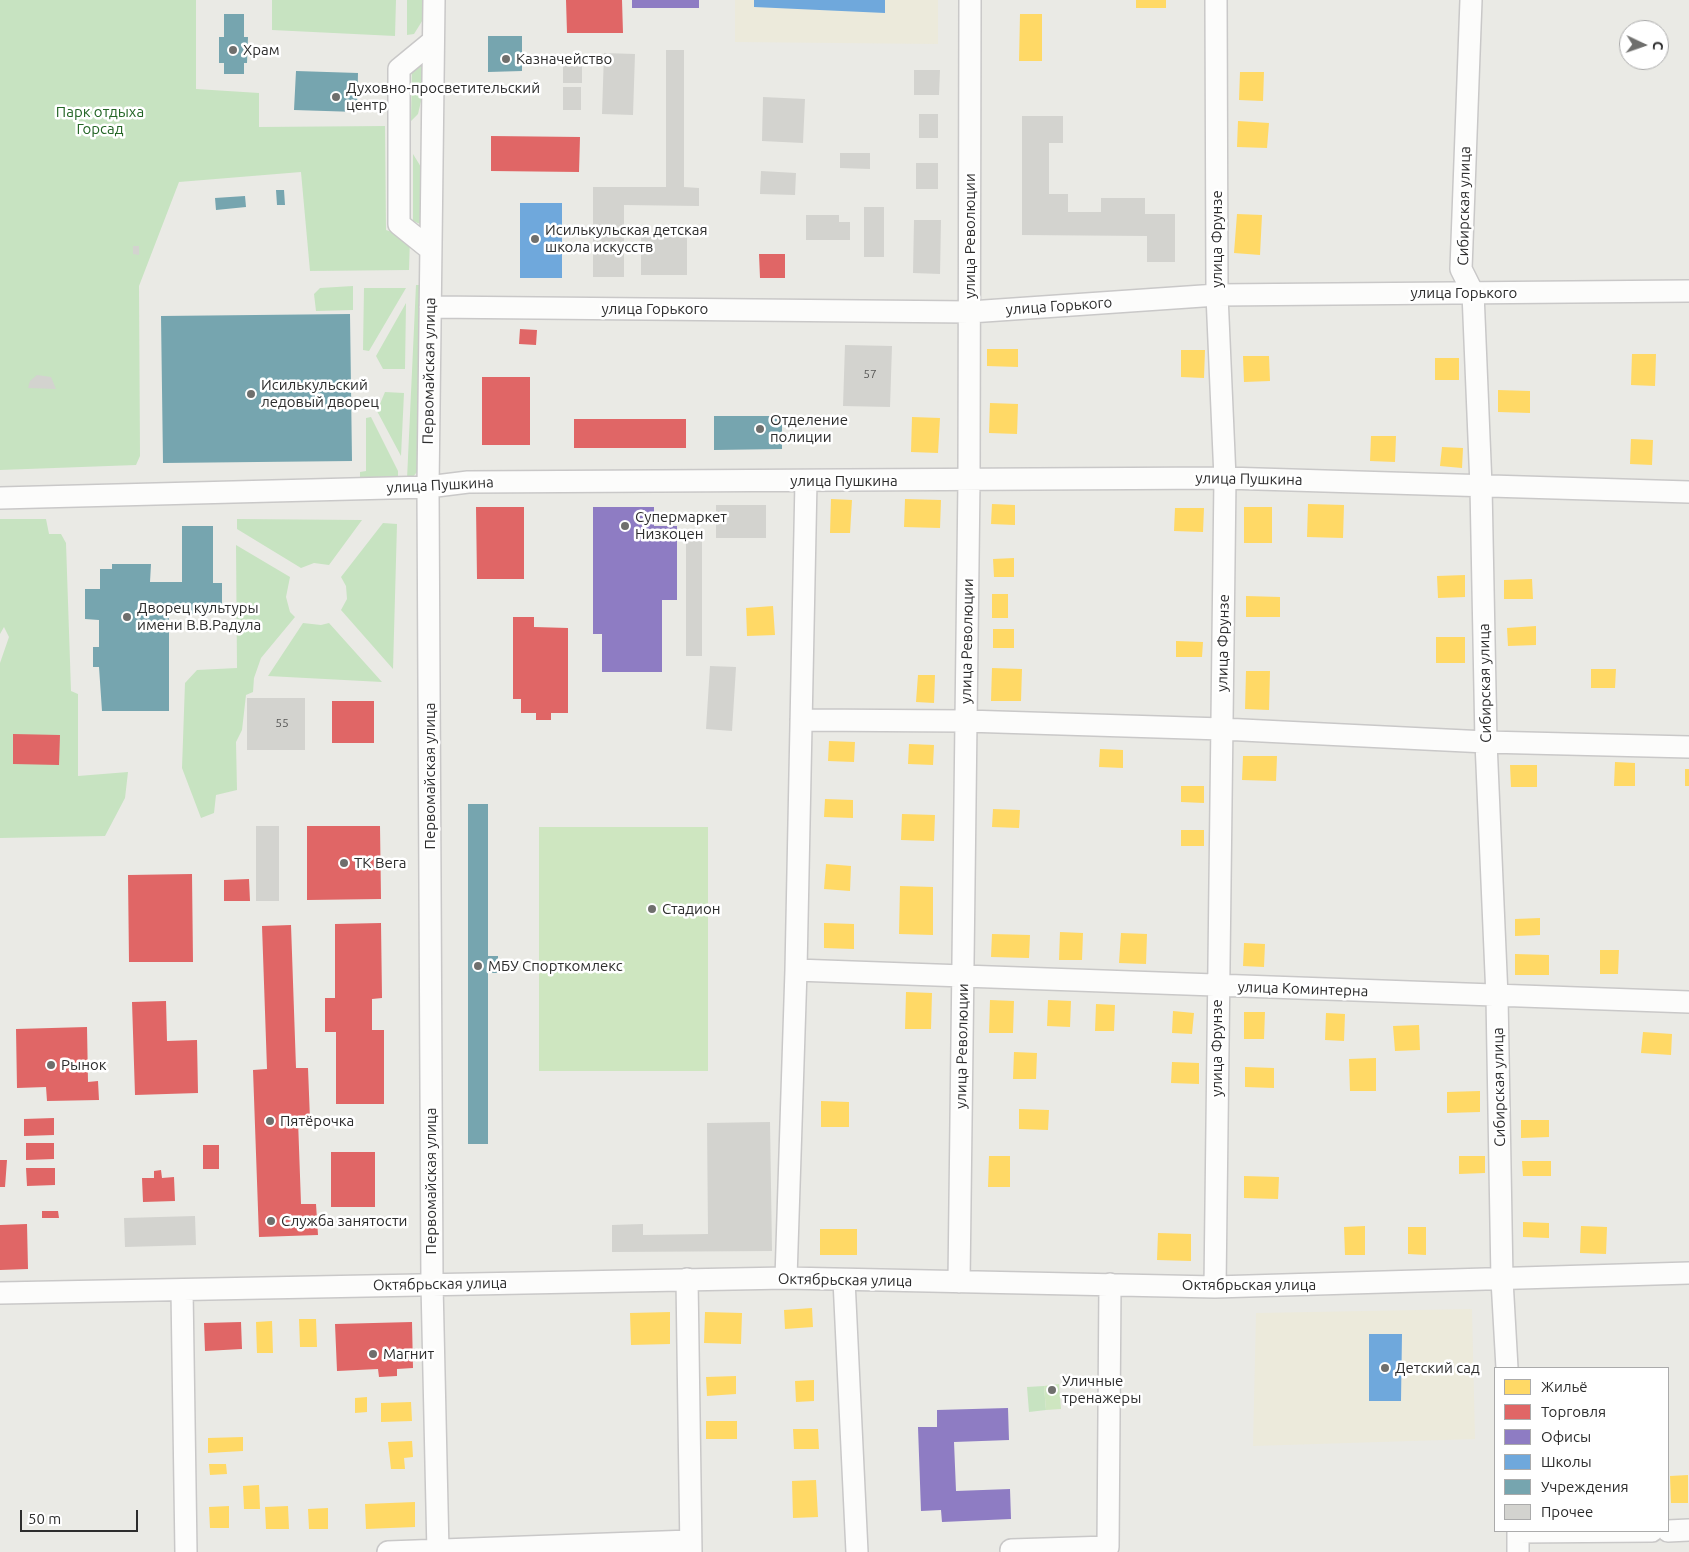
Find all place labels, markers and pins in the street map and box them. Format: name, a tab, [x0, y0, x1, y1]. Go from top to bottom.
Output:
place label: Храм	[243, 41, 280, 59]
marker: Храм	[227, 44, 239, 56]
place label: Казначейство	[516, 50, 612, 68]
marker: Казначейство	[500, 53, 512, 65]
place label: Духовно-просветительский центр	[346, 79, 540, 114]
marker: Духовно-просветительский центр	[330, 91, 342, 103]
place label: Исилькульская детская школа искусств	[545, 221, 707, 256]
marker: Исилькульская детская школа искусств	[529, 233, 541, 245]
place label: Исилькульский ледовый дворец	[261, 376, 379, 411]
marker: Исилькульский ледовый дворец	[245, 388, 257, 400]
place label: Отделение полиции	[770, 411, 848, 446]
marker: Отделение полиции	[754, 423, 766, 435]
place label: Супермаркет Низкоцен	[635, 508, 727, 543]
marker: Супермаркет Низкоцен	[619, 520, 631, 532]
place label: Дворец культуры имени В.В.Радула	[137, 599, 261, 634]
marker: Дворец культуры имени В.В.Радула	[121, 611, 133, 623]
place label: ТК Вега	[354, 854, 406, 872]
marker: ТК Вега	[338, 857, 350, 869]
place label: Стадион	[662, 900, 720, 918]
marker: Стадион	[646, 903, 658, 915]
place label: МБУ Спорткомлекс	[488, 957, 623, 975]
marker: МБУ Спорткомлекс	[472, 960, 484, 972]
place label: Рынок	[61, 1056, 106, 1074]
marker: Рынок	[45, 1059, 57, 1071]
place label: Пятёрочка	[280, 1112, 354, 1130]
marker: Пятёрочка	[264, 1115, 276, 1127]
place label: Служба занятости	[281, 1212, 407, 1230]
marker: Служба занятости	[265, 1215, 277, 1227]
place label: Магнит	[383, 1345, 434, 1363]
marker: Магнит	[367, 1348, 379, 1360]
place label: Детский сад	[1395, 1359, 1480, 1377]
marker: Детский сад	[1379, 1362, 1391, 1374]
place label: Уличные тренажеры	[1062, 1372, 1141, 1407]
marker: Уличные тренажеры	[1046, 1384, 1058, 1396]

